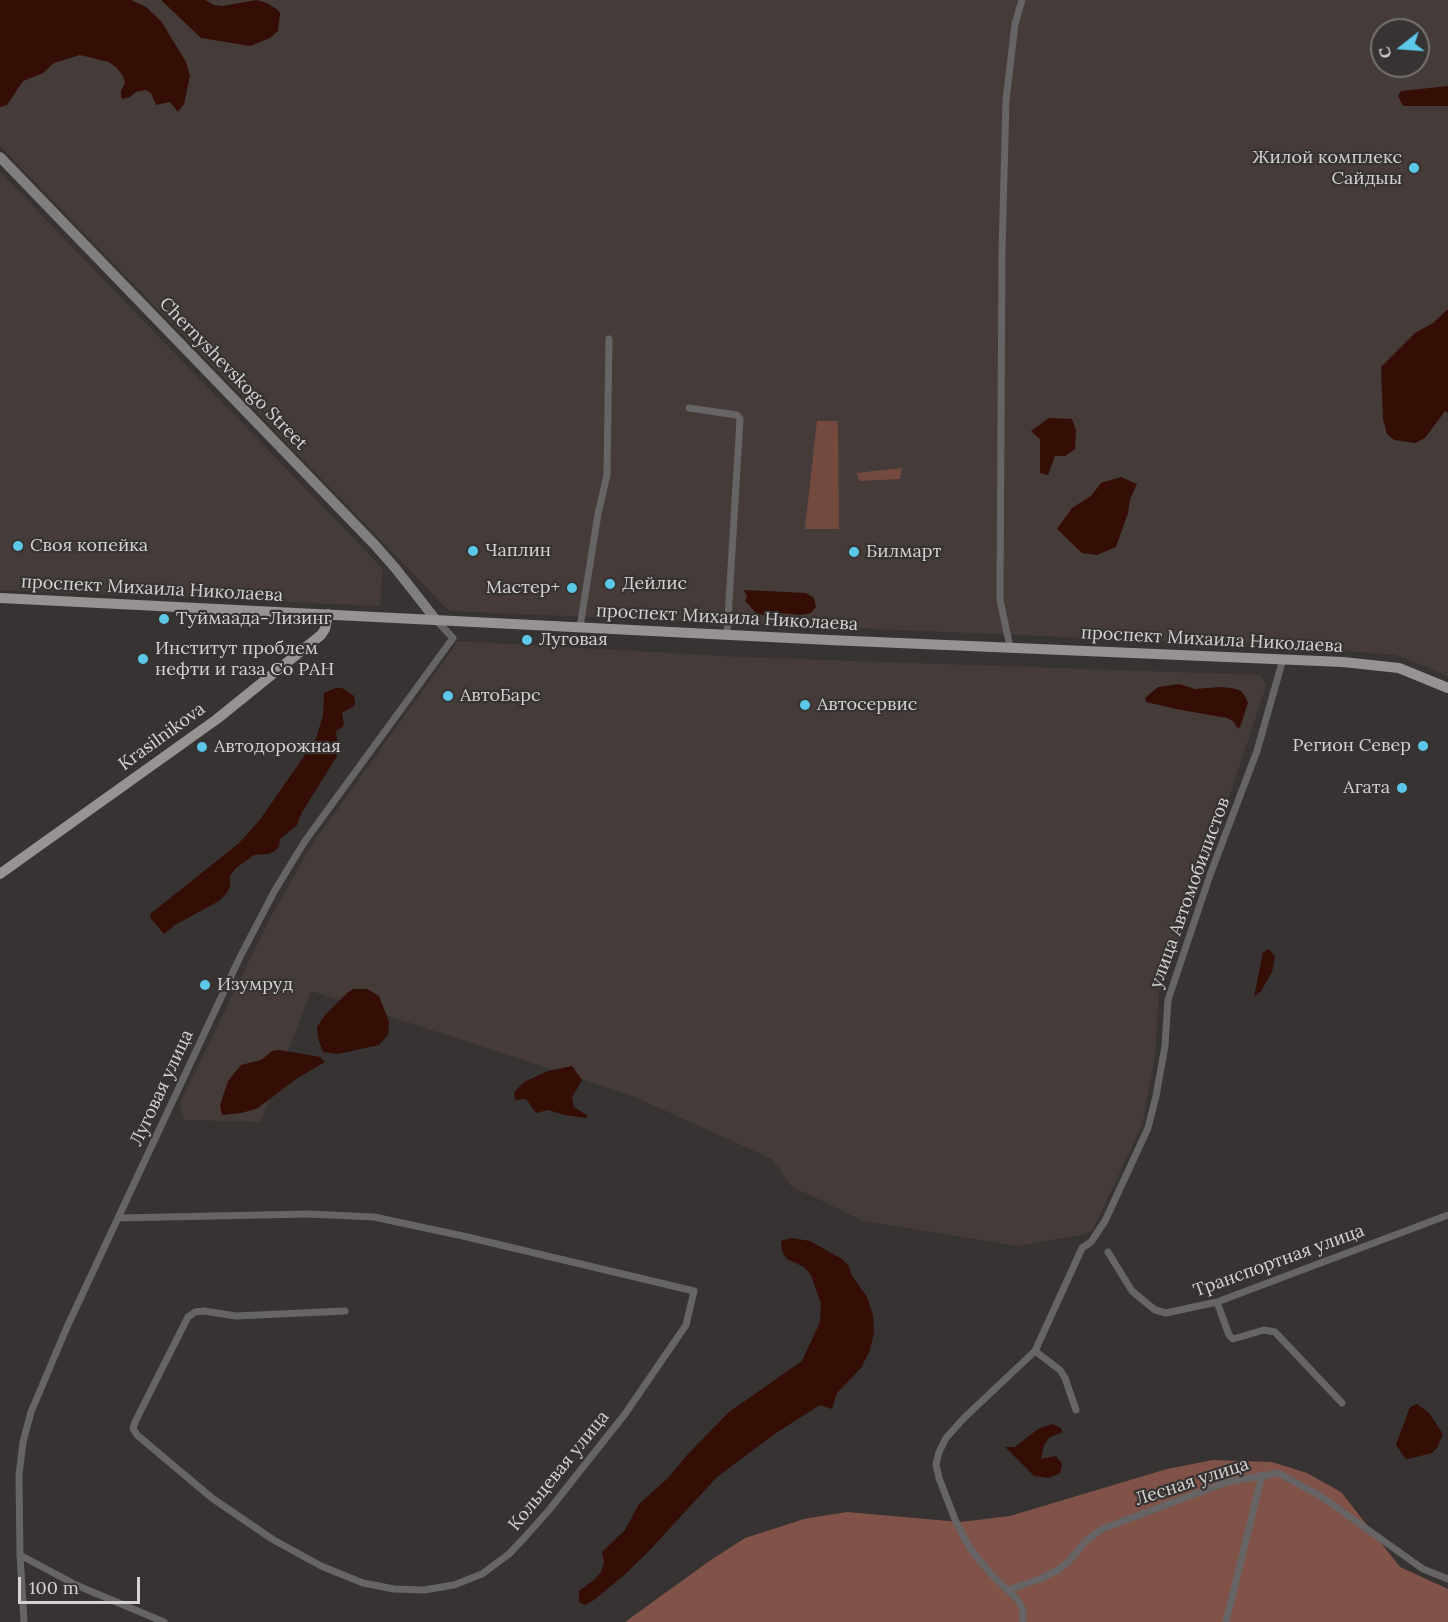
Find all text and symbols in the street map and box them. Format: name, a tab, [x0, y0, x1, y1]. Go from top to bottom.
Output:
north arrow	[1370, 18, 1430, 78]
text: С	[1374, 44, 1396, 61]
place label: Жилой комплекс Сайдыы	[1252, 147, 1402, 190]
marker: Жилой комплекс Сайдыы	[1407, 161, 1421, 175]
street label: Chernyshevskogo Street	[154, 293, 312, 455]
place label: Своя копейка	[30, 535, 148, 557]
marker: Своя копейка	[11, 539, 25, 553]
place label: Чаплин	[485, 540, 551, 562]
place label: Билмарт	[866, 541, 941, 563]
marker: Чаплин	[466, 544, 480, 558]
marker: Билмарт	[847, 545, 861, 559]
street label: проспект Михаила Николаева	[20, 571, 284, 607]
place label: Дейлис	[622, 573, 687, 595]
place label: Мастер+	[486, 577, 560, 599]
marker: Дейлис	[603, 577, 617, 591]
marker: Мастер+	[565, 581, 579, 595]
street label: проспект Михаила Николаева	[595, 600, 859, 636]
place label: Туймаада-Лизинг	[176, 608, 331, 630]
marker: Туймаада-Лизинг	[157, 612, 171, 626]
street label: проспект Михаила Николаева	[1080, 622, 1344, 658]
place label: Луговая	[539, 629, 608, 651]
marker: Луговая	[520, 633, 534, 647]
place label: Институт проблем нефти и газа Со РАН	[155, 638, 334, 680]
marker: Институт проблем нефти и газа Со РАН	[136, 652, 150, 666]
place label: АвтоБарс	[460, 685, 540, 707]
marker: АвтоБарс	[441, 689, 455, 703]
place label: Автосервис	[817, 694, 917, 716]
street label: Krasilnikova	[115, 698, 209, 776]
marker: Автосервис	[798, 698, 812, 712]
place label: Регион Север	[1292, 735, 1411, 757]
place label: Автодорожная	[214, 736, 341, 758]
marker: Регион Север	[1416, 739, 1430, 753]
marker: Автодорожная	[195, 740, 209, 754]
place label: Агата	[1343, 777, 1390, 799]
marker: Агата	[1395, 781, 1409, 795]
street label: улица Автомобилистов	[1145, 794, 1235, 992]
place label: Изумруд	[217, 974, 293, 996]
marker: Изумруд	[198, 978, 212, 992]
street label: Луговая улица	[126, 1027, 198, 1149]
street label: Транспортная улица	[1191, 1220, 1367, 1302]
street label: Кольцевая улица	[504, 1407, 614, 1535]
street label: Лесная улица	[1132, 1453, 1252, 1511]
scale bar	[21, 1565, 142, 1603]
text: 100 m	[29, 1576, 79, 1599]

